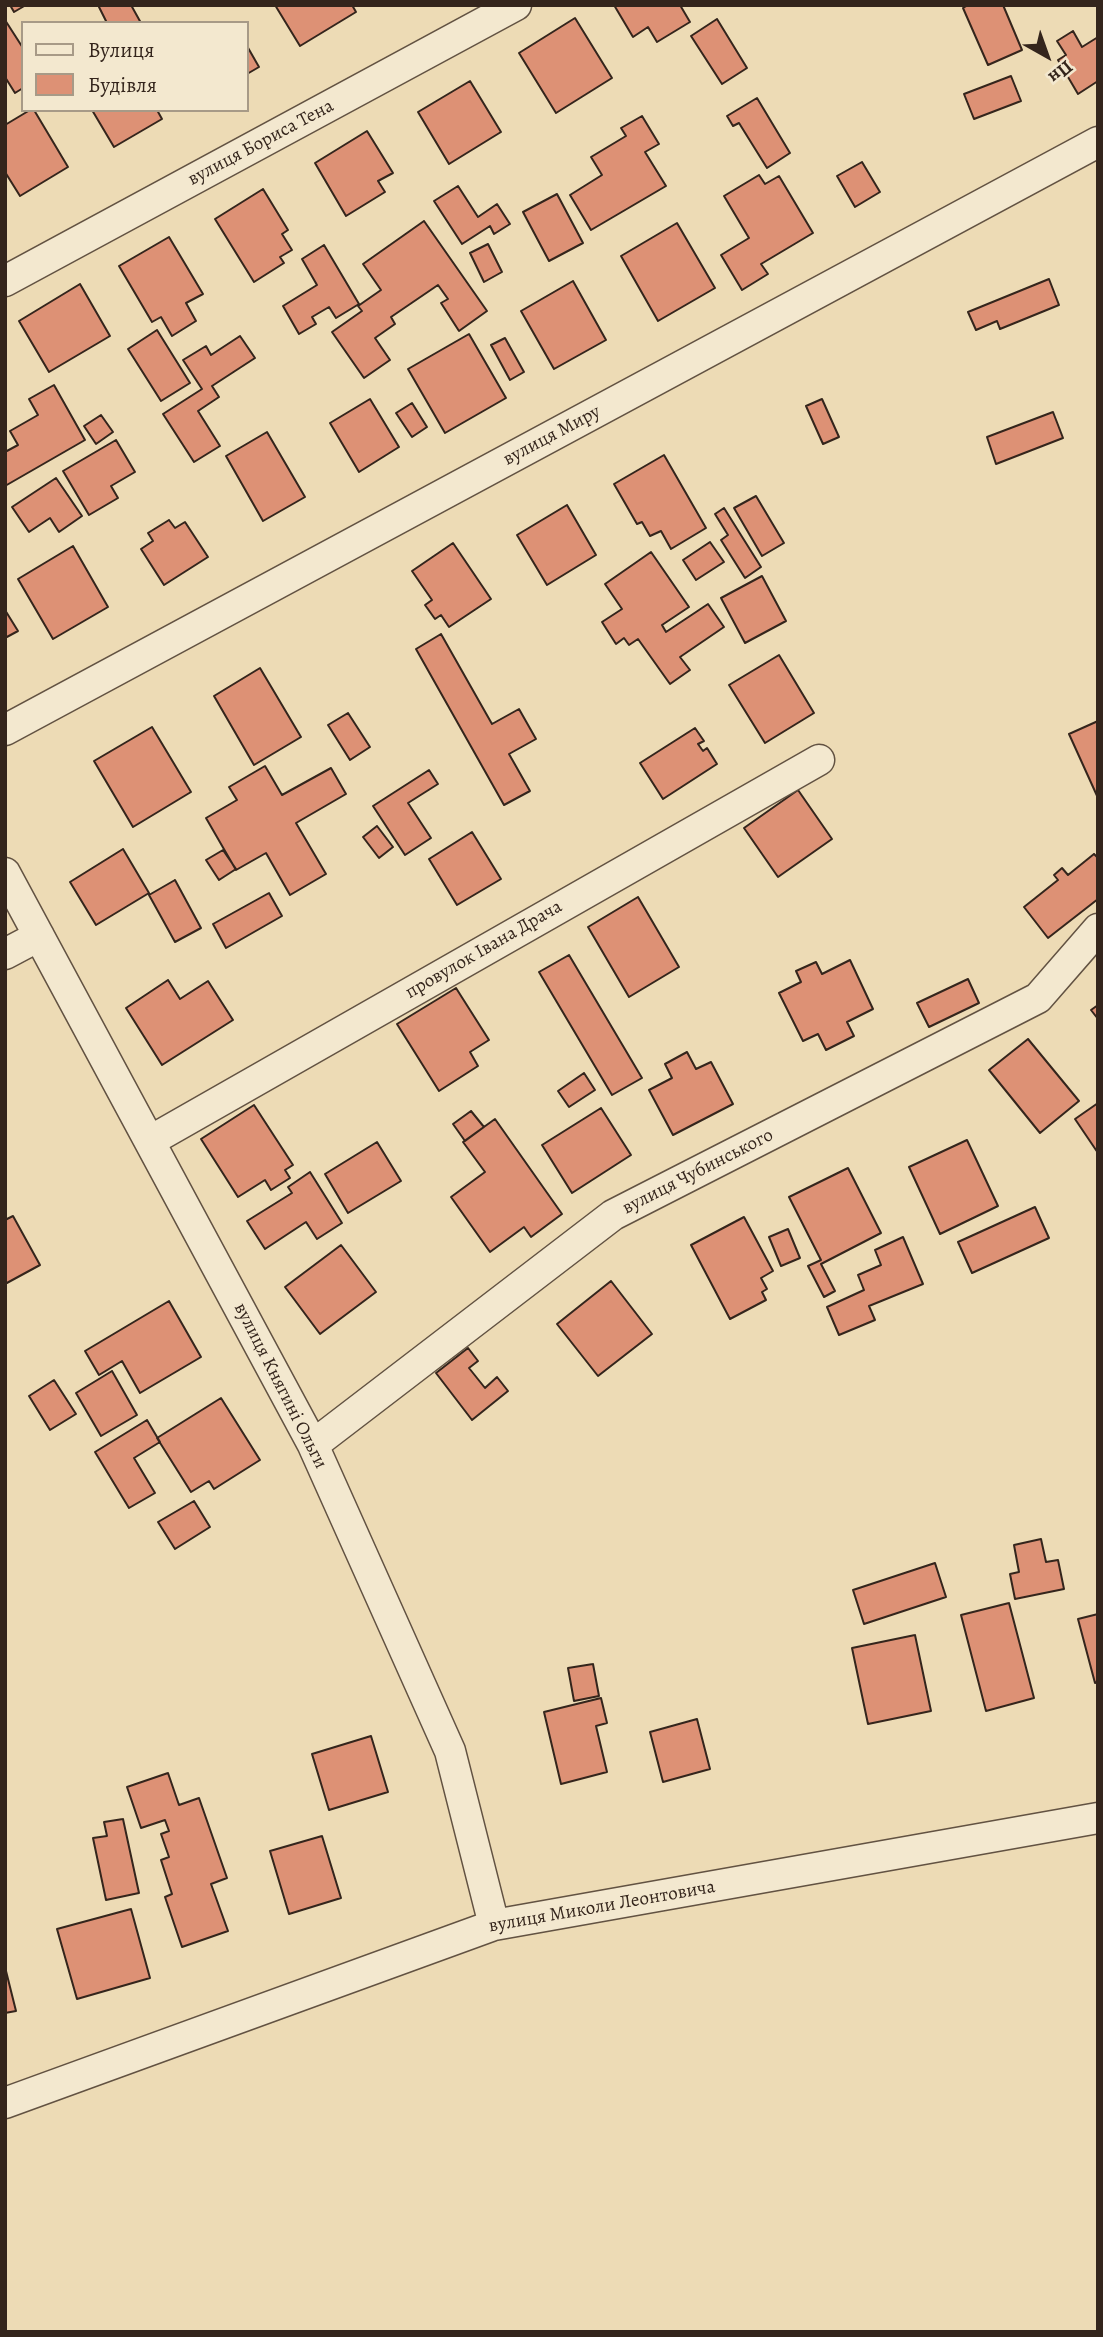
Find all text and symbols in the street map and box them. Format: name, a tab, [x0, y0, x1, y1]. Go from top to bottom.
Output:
legend	[21, 21, 248, 112]
north arrow	[1012, 21, 1082, 91]
text: Вулиця	[88, 36, 154, 64]
text: Пн	[1043, 54, 1078, 90]
text: Будівля	[88, 71, 157, 99]
street label: вулиця Бориса Тена	[184, 95, 338, 191]
street label: вулиця Миру	[499, 401, 605, 471]
street label: провулок Івана Драча	[401, 896, 567, 1004]
street label: вулиця Чубинського	[619, 1124, 777, 1220]
street label: вулиця Княгині Ольги	[228, 1299, 332, 1473]
street label: вулиця Миколи Леонтовича	[487, 1876, 717, 1938]

